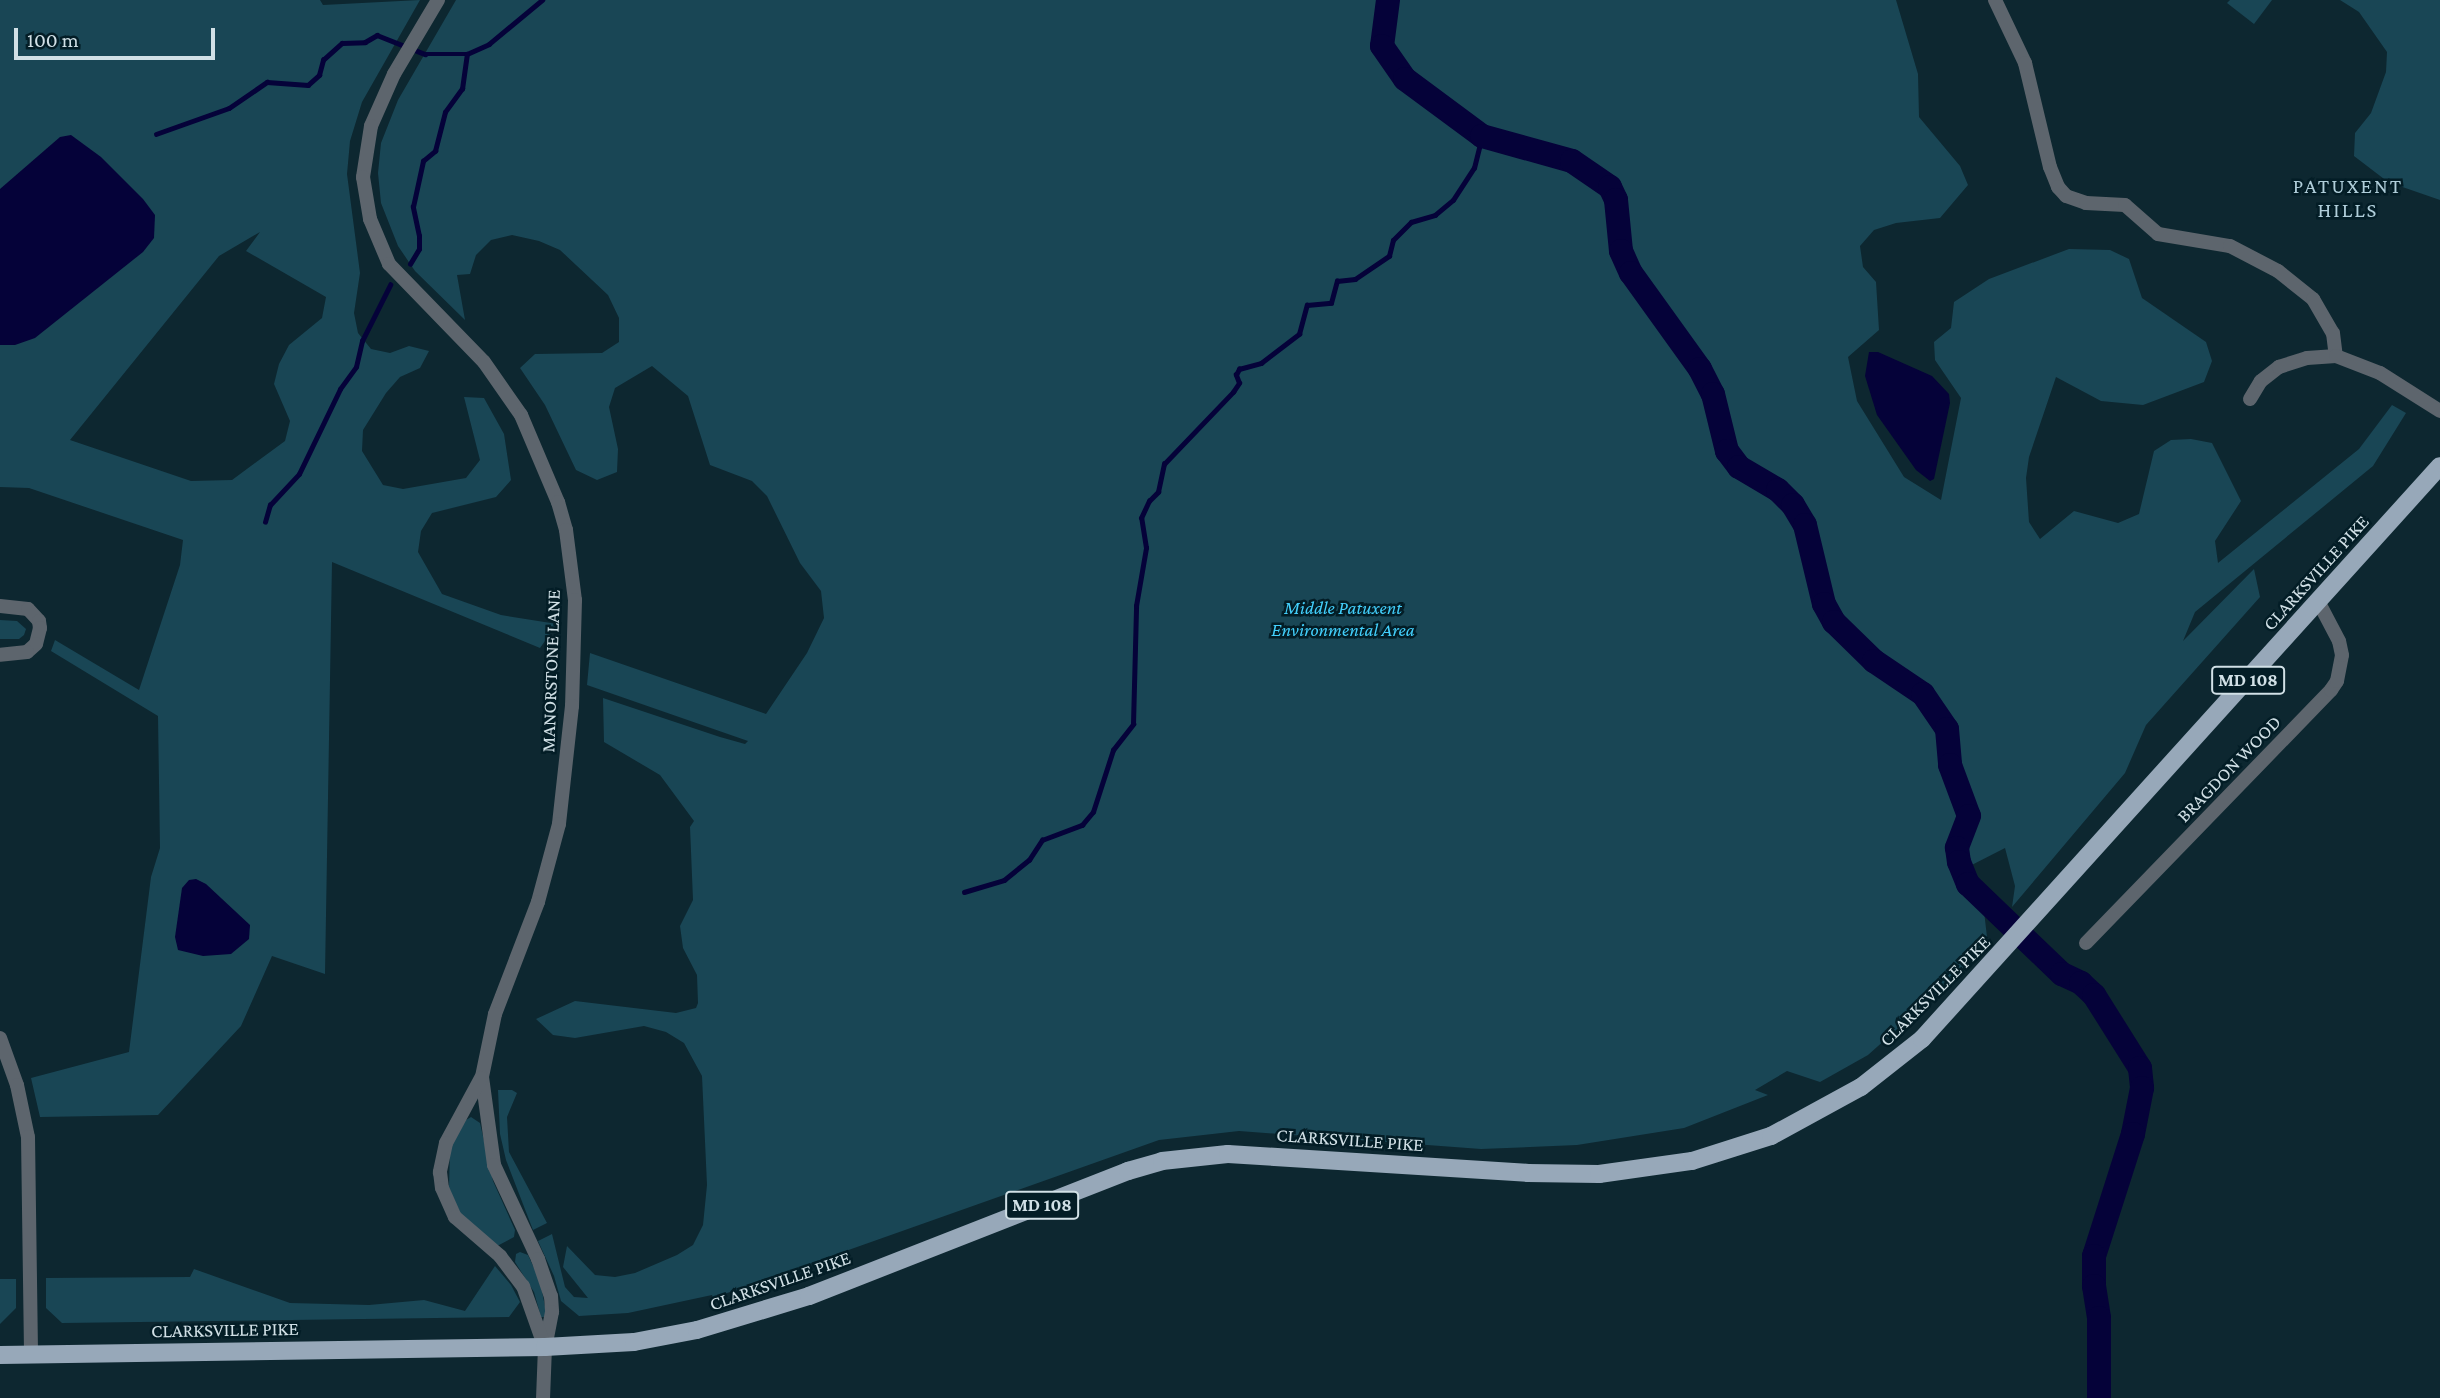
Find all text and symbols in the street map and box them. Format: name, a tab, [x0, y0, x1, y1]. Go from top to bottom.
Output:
scale bar	[18, 14, 219, 58]
text: 100 m	[27, 28, 79, 52]
district label: PATUXENT HILLS	[2294, 173, 2402, 223]
street label: CLARKSVILLE PIKE	[2258, 511, 2374, 635]
street label: MANORSTONE LANE	[537, 589, 565, 753]
park label: Middle Patuxent Environmental Area	[1271, 597, 1415, 641]
road number: MD 108	[2210, 666, 2286, 694]
street label: BRAGDON WOOD	[2172, 711, 2286, 827]
street label: CLARKSVILLE PIKE	[1875, 931, 1995, 1051]
street label: CLARKSVILLE PIKE	[1276, 1123, 1424, 1157]
road number: MD 108	[1004, 1190, 1080, 1220]
street label: CLARKSVILLE PIKE	[707, 1246, 853, 1316]
street label: CLARKSVILLE PIKE	[151, 1317, 299, 1343]

